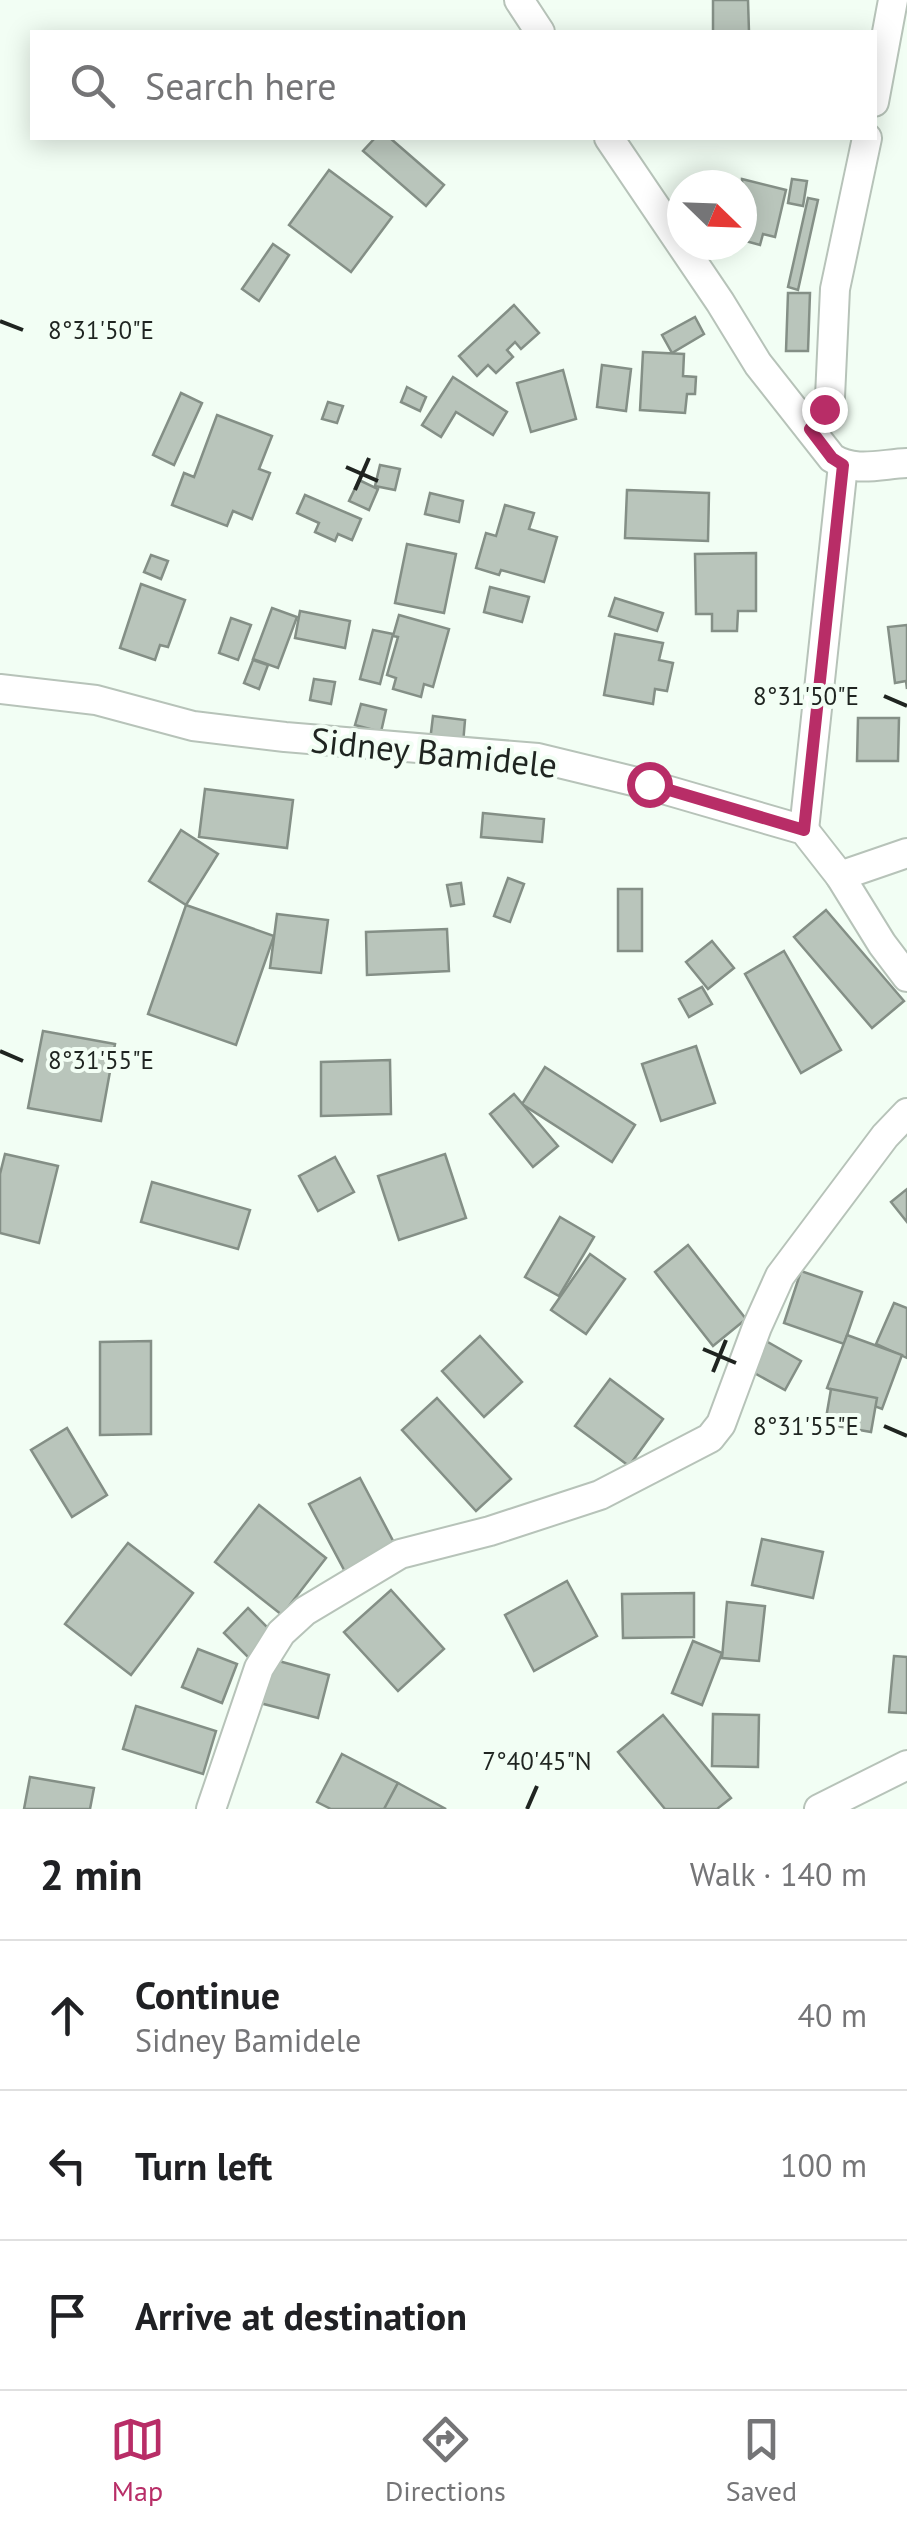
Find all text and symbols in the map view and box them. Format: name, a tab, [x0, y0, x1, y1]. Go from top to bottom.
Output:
search box	[30, 30, 877, 140]
icon: search	[65, 58, 120, 113]
text: Search here	[145, 61, 337, 110]
north arrow	[667, 170, 757, 260]
text: 8°31'50"E	[48, 314, 154, 346]
route end	[802, 387, 848, 433]
text: 8°31'50"E	[753, 680, 859, 712]
street label: Sidney Bamidele	[308, 716, 560, 788]
route start	[627, 762, 673, 808]
text: 8°31'55"E	[48, 1044, 154, 1076]
text: 8°31'55"E	[753, 1410, 859, 1442]
text: 7°40'45"N	[482, 1745, 592, 1777]
text: 2 min	[40, 1847, 142, 1902]
text: Walk · 140 m	[690, 1853, 867, 1895]
text: Continue	[135, 1970, 280, 2019]
icon: ahead	[40, 1988, 95, 2043]
text: 40 m	[798, 1994, 867, 2036]
text: Sidney Bamidele	[135, 2019, 361, 2061]
icon: left	[40, 2138, 95, 2193]
text: Turn left	[135, 2141, 272, 2190]
text: 100 m	[780, 2144, 867, 2186]
icon: arrive	[40, 2288, 95, 2343]
text: Arrive at destination	[135, 2291, 467, 2340]
tab: Map	[110, 2412, 165, 2509]
tab: Directions	[385, 2412, 506, 2509]
tab: Saved	[726, 2412, 797, 2509]

